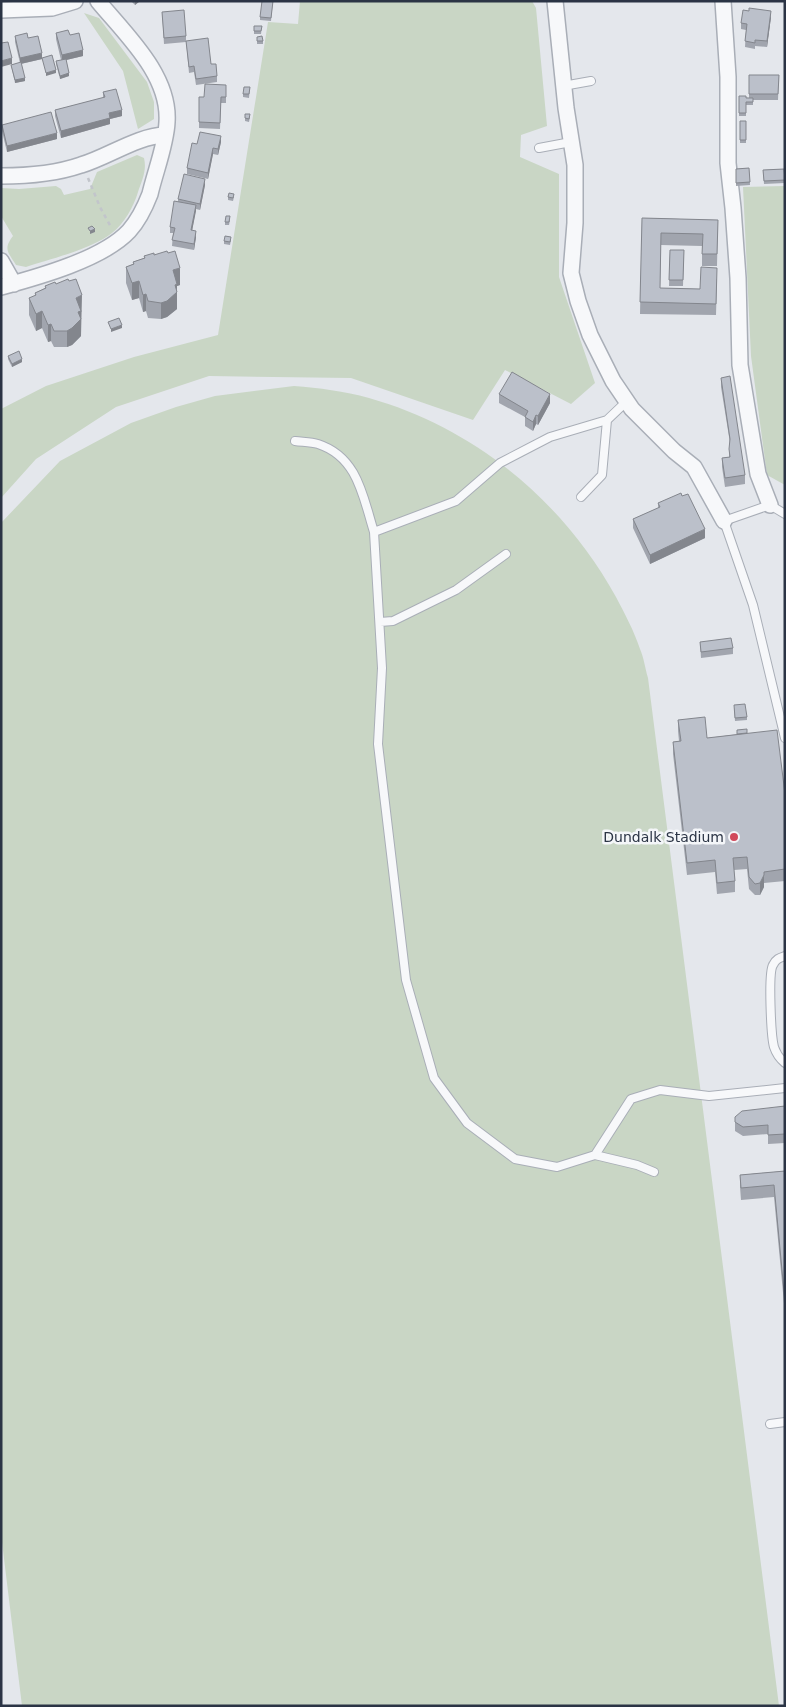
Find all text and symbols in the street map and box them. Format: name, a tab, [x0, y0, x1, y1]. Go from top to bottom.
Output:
place label: Dundalk Stadium	[603, 829, 724, 845]
marker: Dundalk Stadium	[728, 831, 740, 843]

